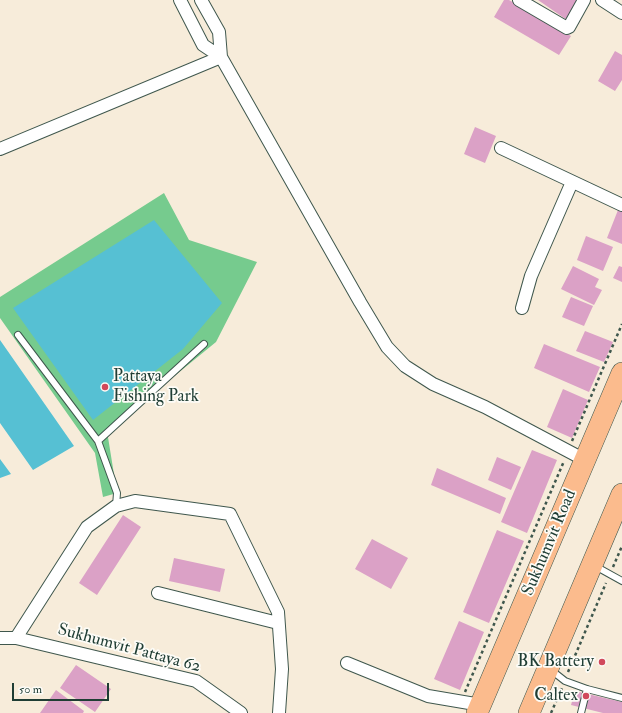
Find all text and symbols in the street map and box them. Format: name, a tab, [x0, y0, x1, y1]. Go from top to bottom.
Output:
place label: Pattaya Fishing Park	[113, 367, 199, 407]
marker: Pattaya Fishing Park	[100, 382, 110, 392]
street label: Sukhumvit Road	[519, 487, 581, 599]
street label: Sukhumvit Pattaya 62	[55, 620, 203, 678]
place label: BK Battery	[517, 652, 594, 672]
marker: BK Battery	[597, 657, 607, 667]
scale bar	[14, 675, 111, 701]
text: 50 m	[19, 682, 42, 697]
place label: Caltex	[534, 686, 578, 706]
marker: Caltex	[581, 691, 591, 701]

